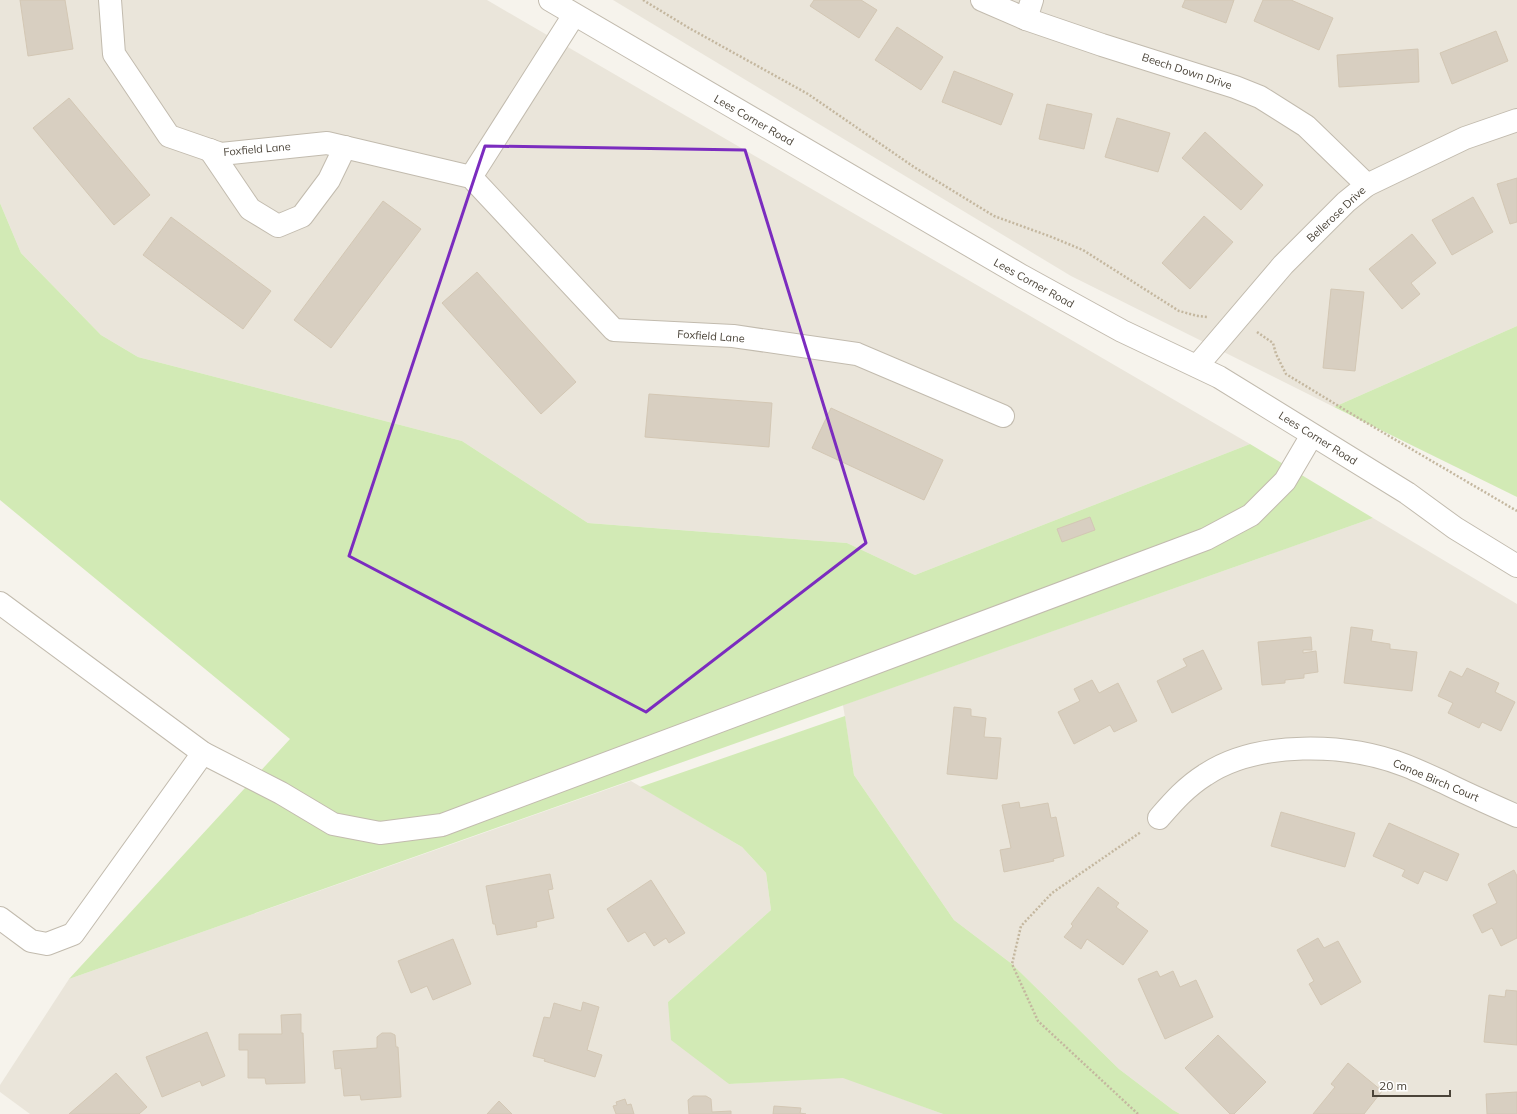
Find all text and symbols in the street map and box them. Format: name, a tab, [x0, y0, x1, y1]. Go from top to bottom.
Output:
street label: Beech Down Drive	[1140, 50, 1234, 92]
street label: Lees Corner Road	[712, 91, 796, 149]
street label: Foxfield Lane	[223, 139, 291, 159]
street label: Bellerose Drive	[1304, 183, 1368, 245]
street label: Lees Corner Road	[991, 255, 1077, 311]
street label: Foxfield Lane	[677, 327, 745, 345]
street label: Lees Corner Road	[1276, 408, 1360, 468]
street label: Canoe Birch Court	[1391, 756, 1481, 805]
scale bar	[1373, 1072, 1450, 1098]
text: 20 m	[1379, 1078, 1407, 1093]

